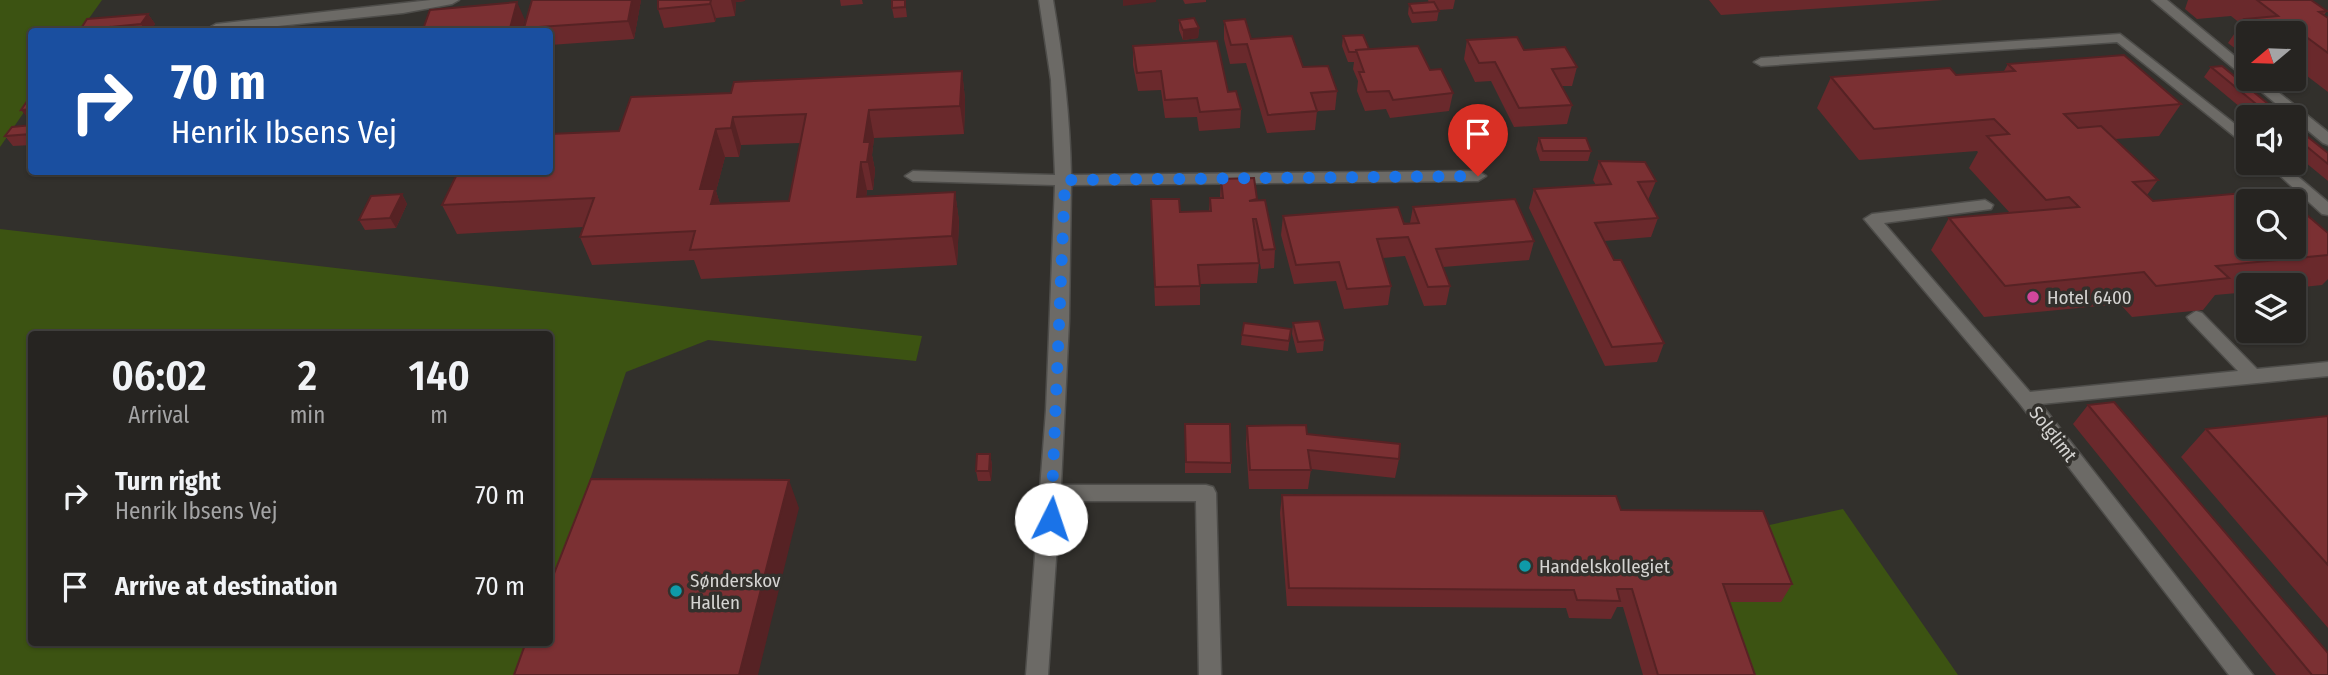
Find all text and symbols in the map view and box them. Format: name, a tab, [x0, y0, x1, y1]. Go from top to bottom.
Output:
north arrow	[2236, 21, 2306, 91]
map controls	[2236, 21, 2306, 343]
text: 70 m	[171, 53, 266, 112]
icon: right	[56, 56, 147, 147]
pin	[1448, 104, 1508, 176]
button: sound	[2236, 105, 2306, 175]
text: Henrik Ibsens Vej	[171, 113, 397, 151]
icon: arrive	[1459, 115, 1497, 153]
button: search	[2236, 189, 2306, 259]
button: layers	[2236, 273, 2306, 343]
place label: Hotel 6400	[2047, 286, 2132, 309]
marker: Hotel 6400	[2025, 289, 2041, 305]
text: 06:02	[111, 351, 207, 401]
text: 2	[298, 351, 317, 401]
text: 140	[408, 351, 470, 401]
text: Arrival	[128, 401, 189, 429]
text: min	[290, 401, 325, 429]
text: m	[430, 401, 448, 429]
street label: Solglimt	[2024, 402, 2082, 467]
text: Turn right	[115, 466, 221, 497]
icon: right	[56, 477, 94, 515]
text: 70 m	[475, 480, 525, 511]
position arrow	[1014, 482, 1088, 556]
text: Henrik Ibsens Vej	[115, 497, 277, 525]
place label: Handelskollegiet	[1539, 555, 1671, 578]
marker: Handelskollegiet	[1517, 558, 1533, 574]
icon: arrive	[56, 568, 94, 606]
place label: Sønderskov Hallen	[690, 569, 781, 614]
text: Arrive at destination	[115, 571, 338, 602]
text: 70 m	[475, 571, 525, 602]
marker: Sønderskov Hallen	[668, 583, 684, 599]

